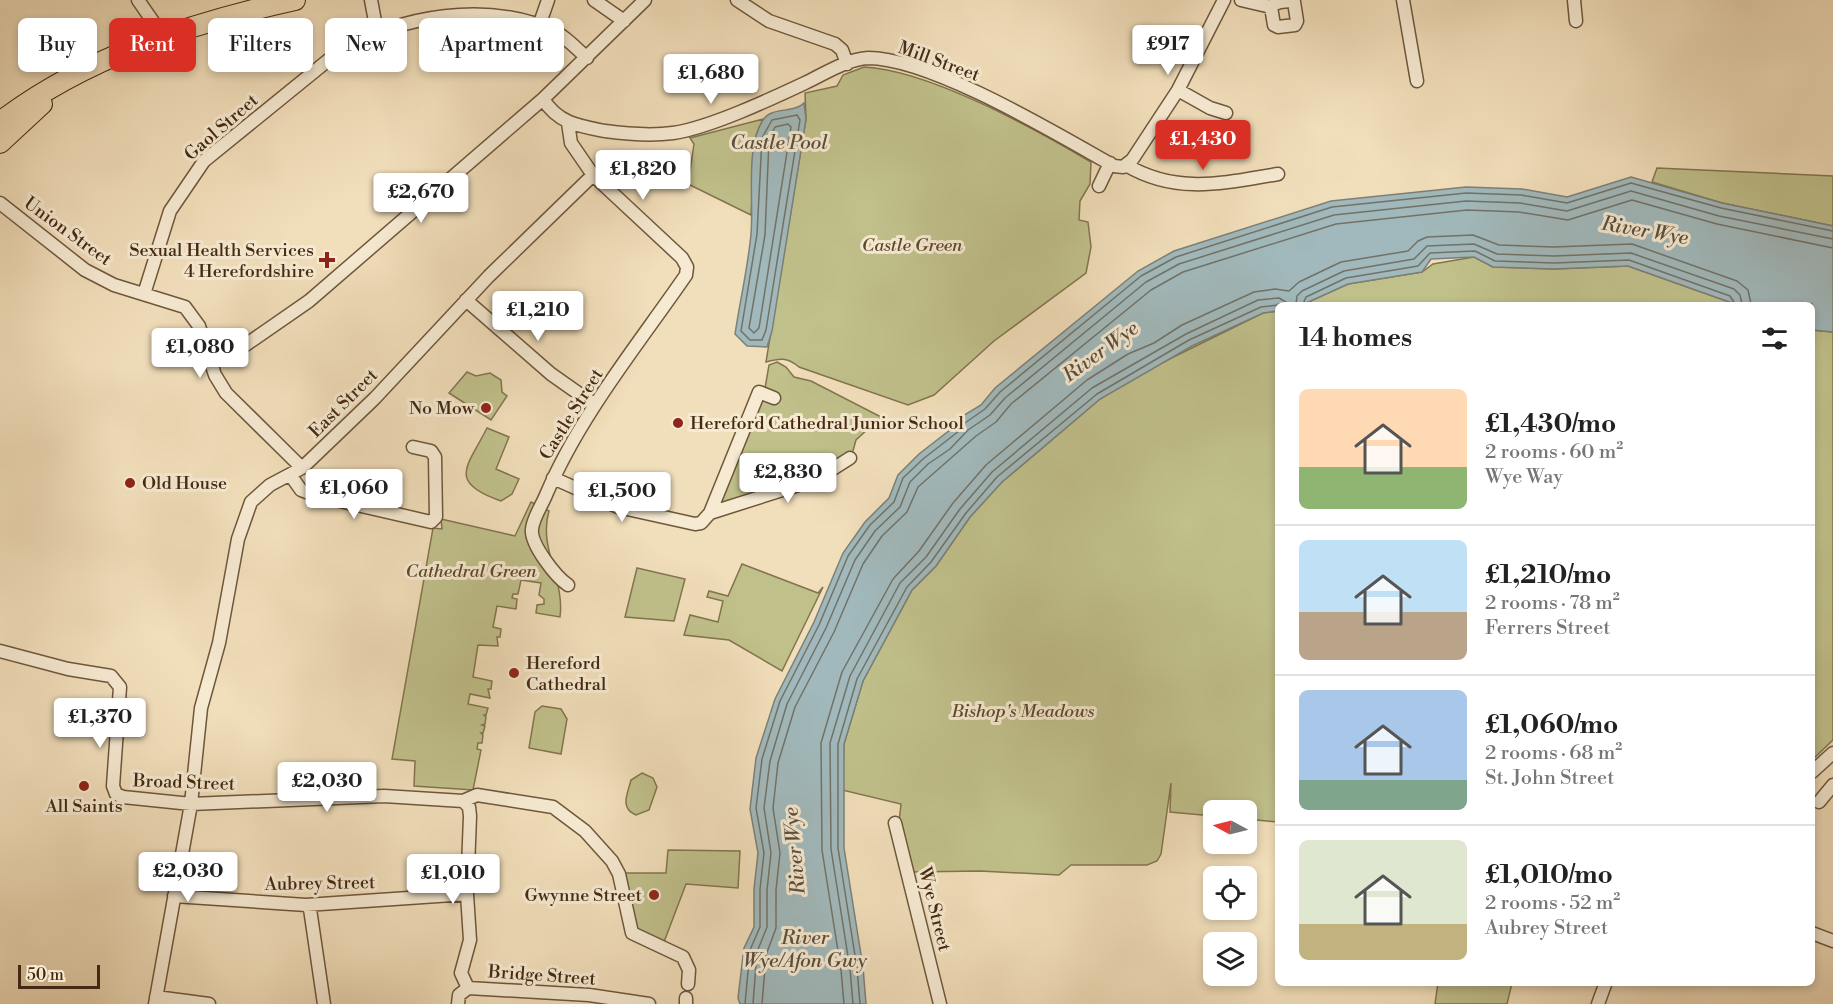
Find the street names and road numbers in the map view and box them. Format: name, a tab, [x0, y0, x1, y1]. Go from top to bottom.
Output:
street label: Mill Street	[895, 36, 983, 87]
street label: Gaol Street	[180, 89, 263, 166]
street label: Union Street	[19, 192, 117, 271]
street label: East Street	[304, 363, 383, 443]
street label: Castle Street	[534, 364, 609, 464]
street label: Broad Street	[131, 769, 236, 796]
street label: Wye Street	[913, 864, 956, 954]
street label: Aubrey Street	[263, 871, 376, 896]
street label: Bridge Street	[486, 960, 597, 991]

